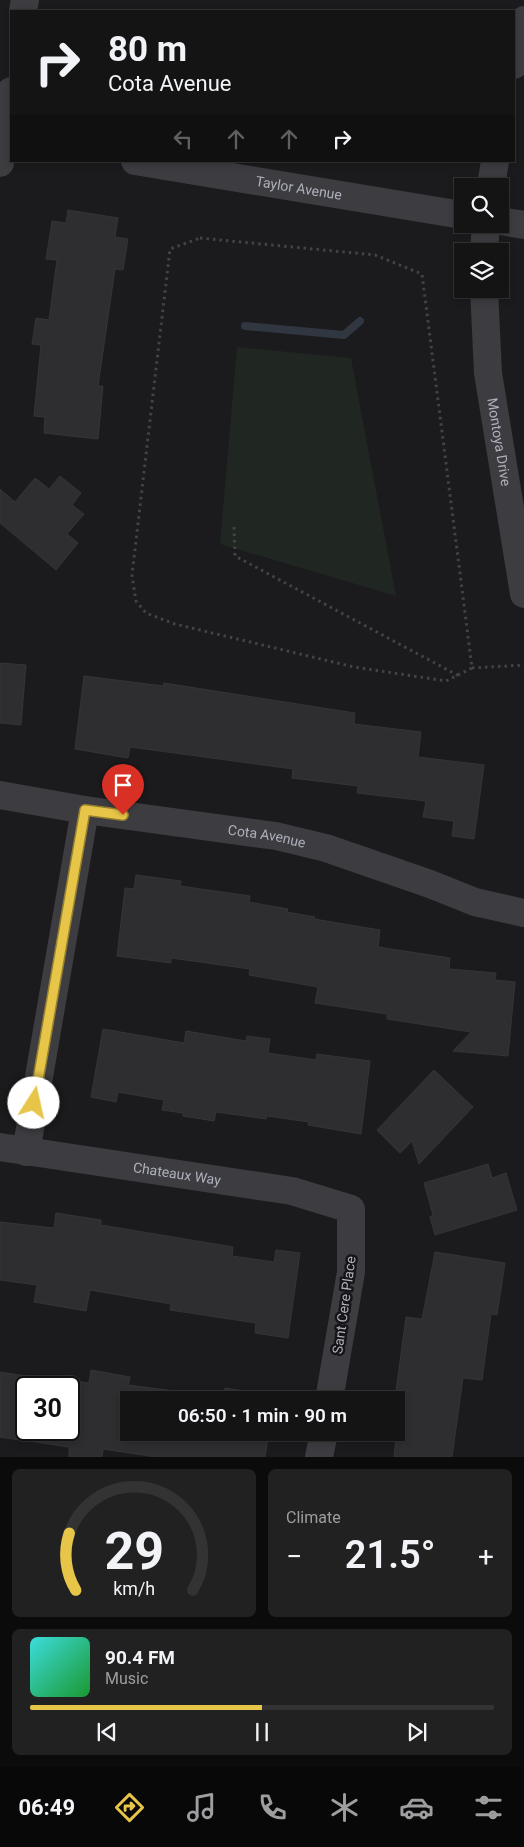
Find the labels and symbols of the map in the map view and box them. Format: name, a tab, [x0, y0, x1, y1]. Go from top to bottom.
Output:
street label: Taylor Avenue	[254, 173, 343, 203]
street label: Montoya Drive	[484, 397, 514, 487]
pin	[102, 764, 144, 815]
street label: Cota Avenue	[227, 822, 307, 851]
position arrow	[7, 1076, 59, 1128]
street label: Chateaux Way	[132, 1159, 222, 1188]
street label: Sant Cere Place	[329, 1255, 359, 1355]
speed limit sign: 30	[15, 1376, 80, 1441]

